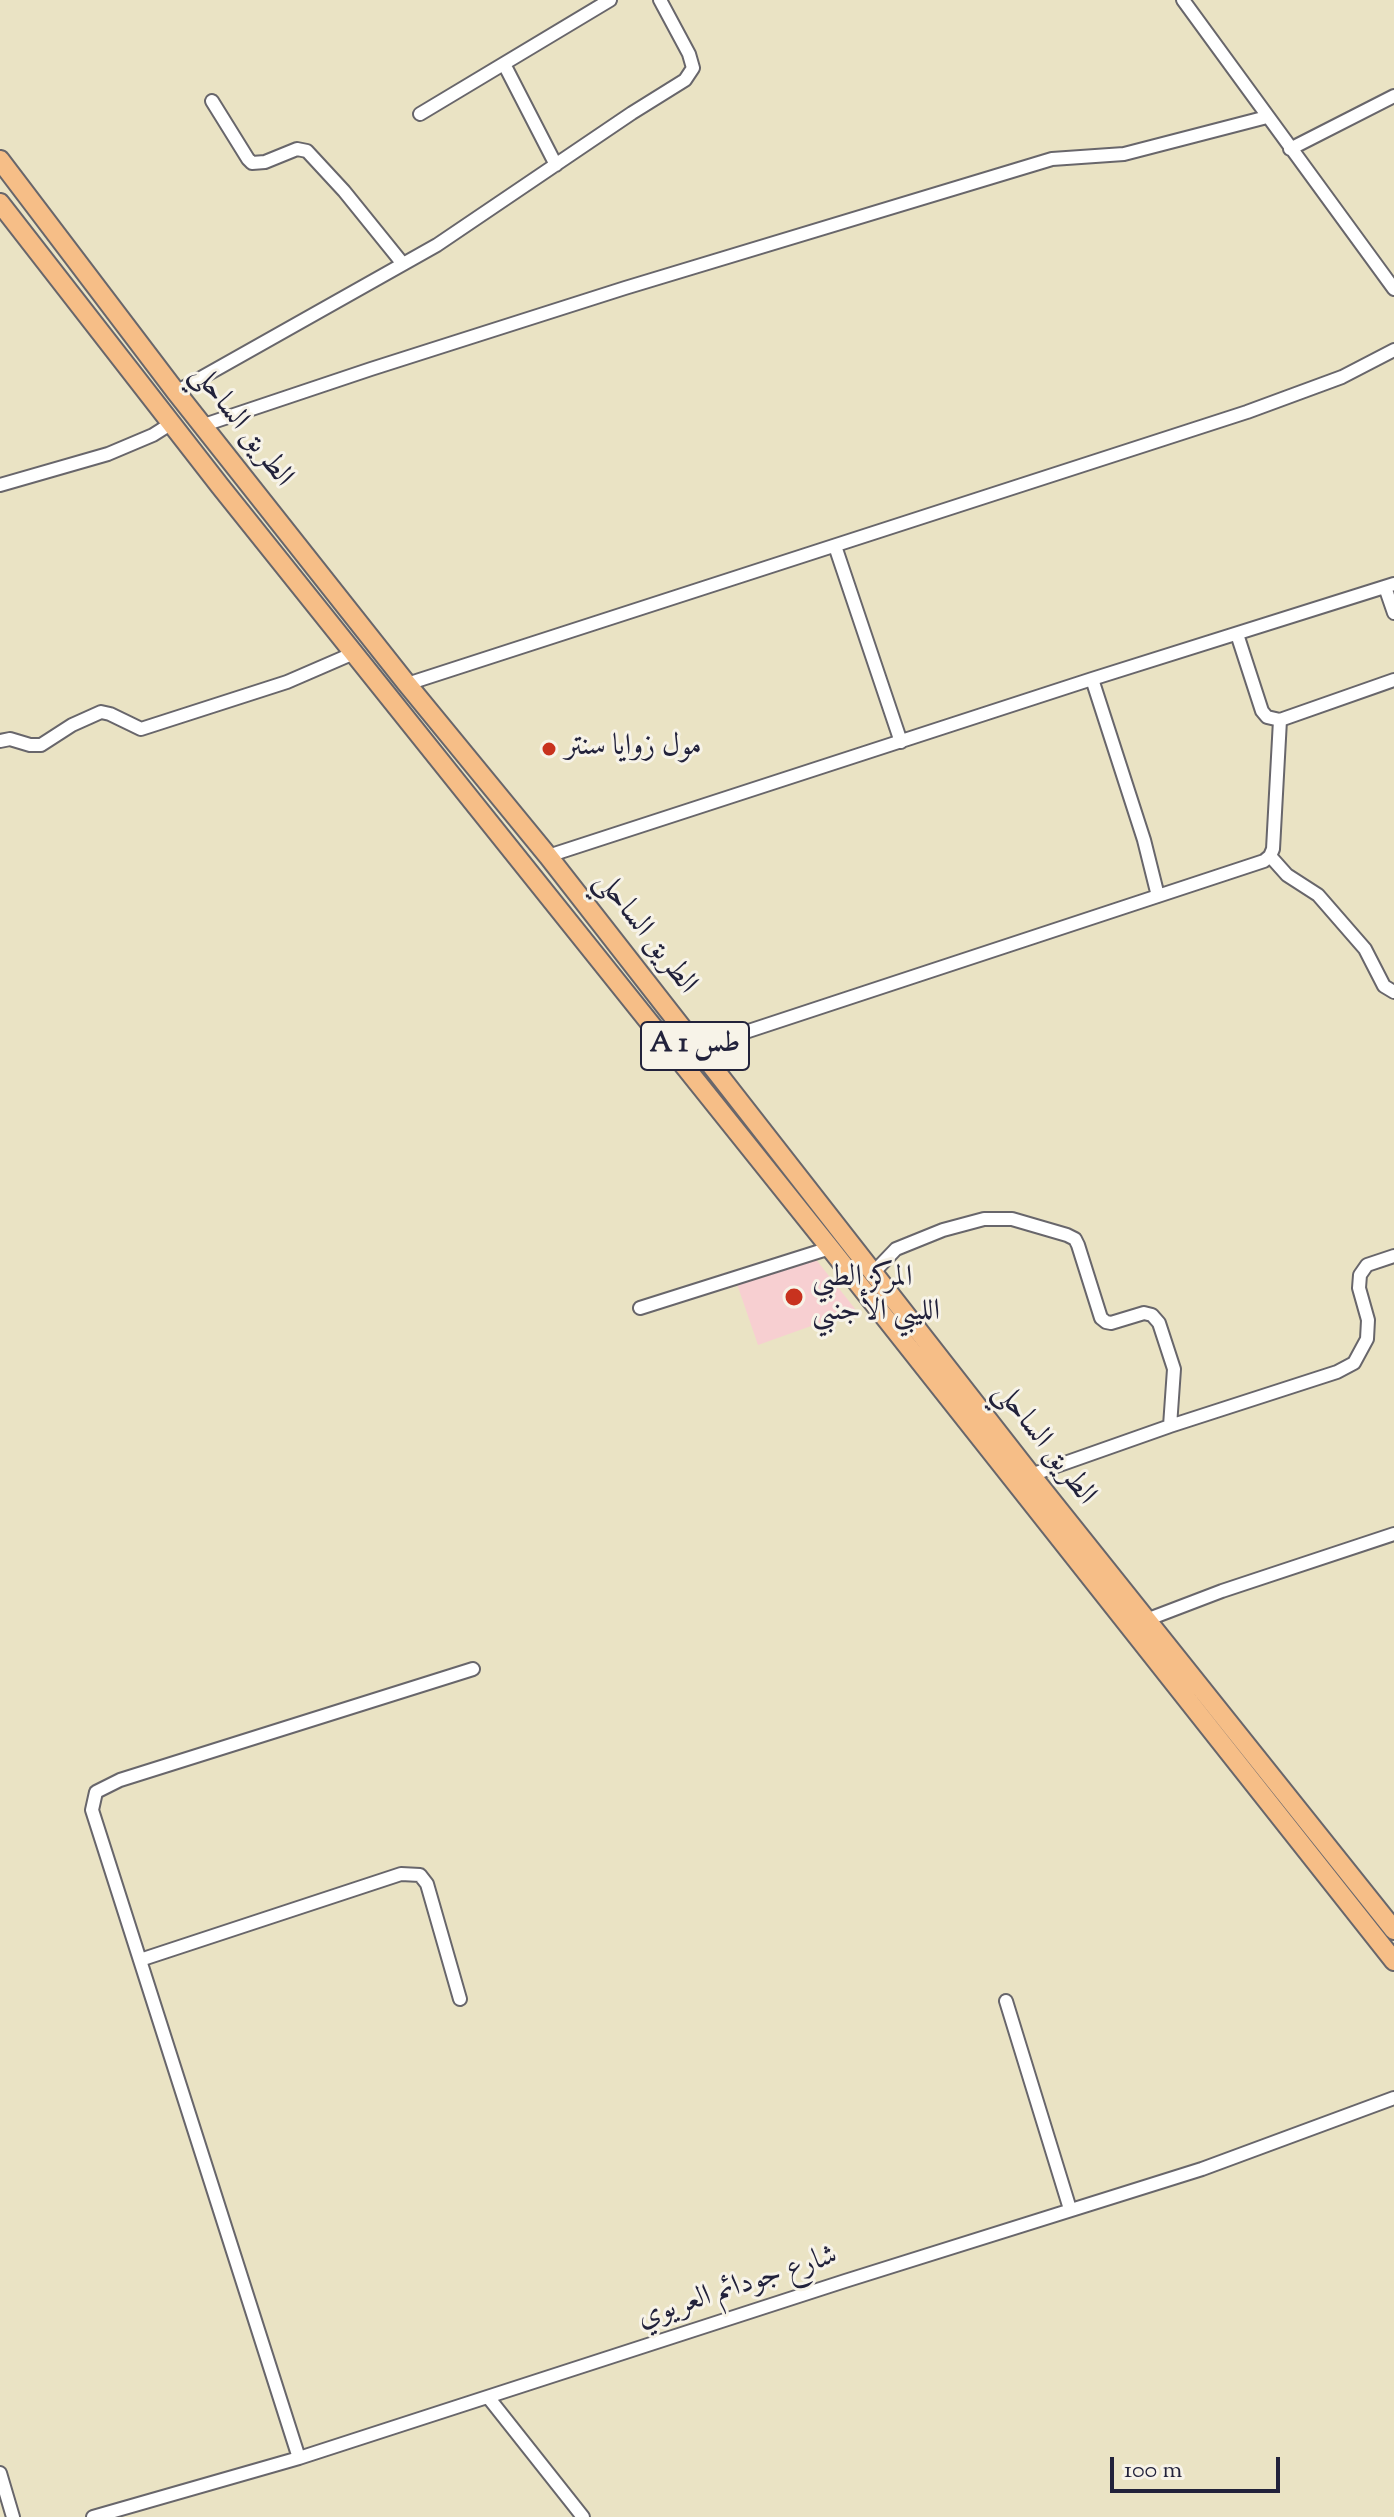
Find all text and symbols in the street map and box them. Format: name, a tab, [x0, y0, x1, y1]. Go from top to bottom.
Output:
street label: الطريق الساحلي	[181, 358, 299, 496]
place label: مول زوايا سنتر	[565, 731, 702, 767]
marker: مول زوايا سنتر	[540, 740, 558, 758]
street label: الطريق الساحلي	[585, 865, 703, 1003]
road number: A 1 طس	[641, 1022, 749, 1070]
place label: المركز الطبي الليبي الأجنبي	[812, 1262, 940, 1332]
marker: المركز الطبي الليبي الأجنبي	[783, 1286, 805, 1308]
street label: الطريق الساحلي	[984, 1376, 1102, 1514]
street label: شارع جودائم العريوي	[633, 2240, 843, 2338]
scale bar	[1114, 2441, 1284, 2491]
text: 100 m	[1124, 2454, 1182, 2488]

